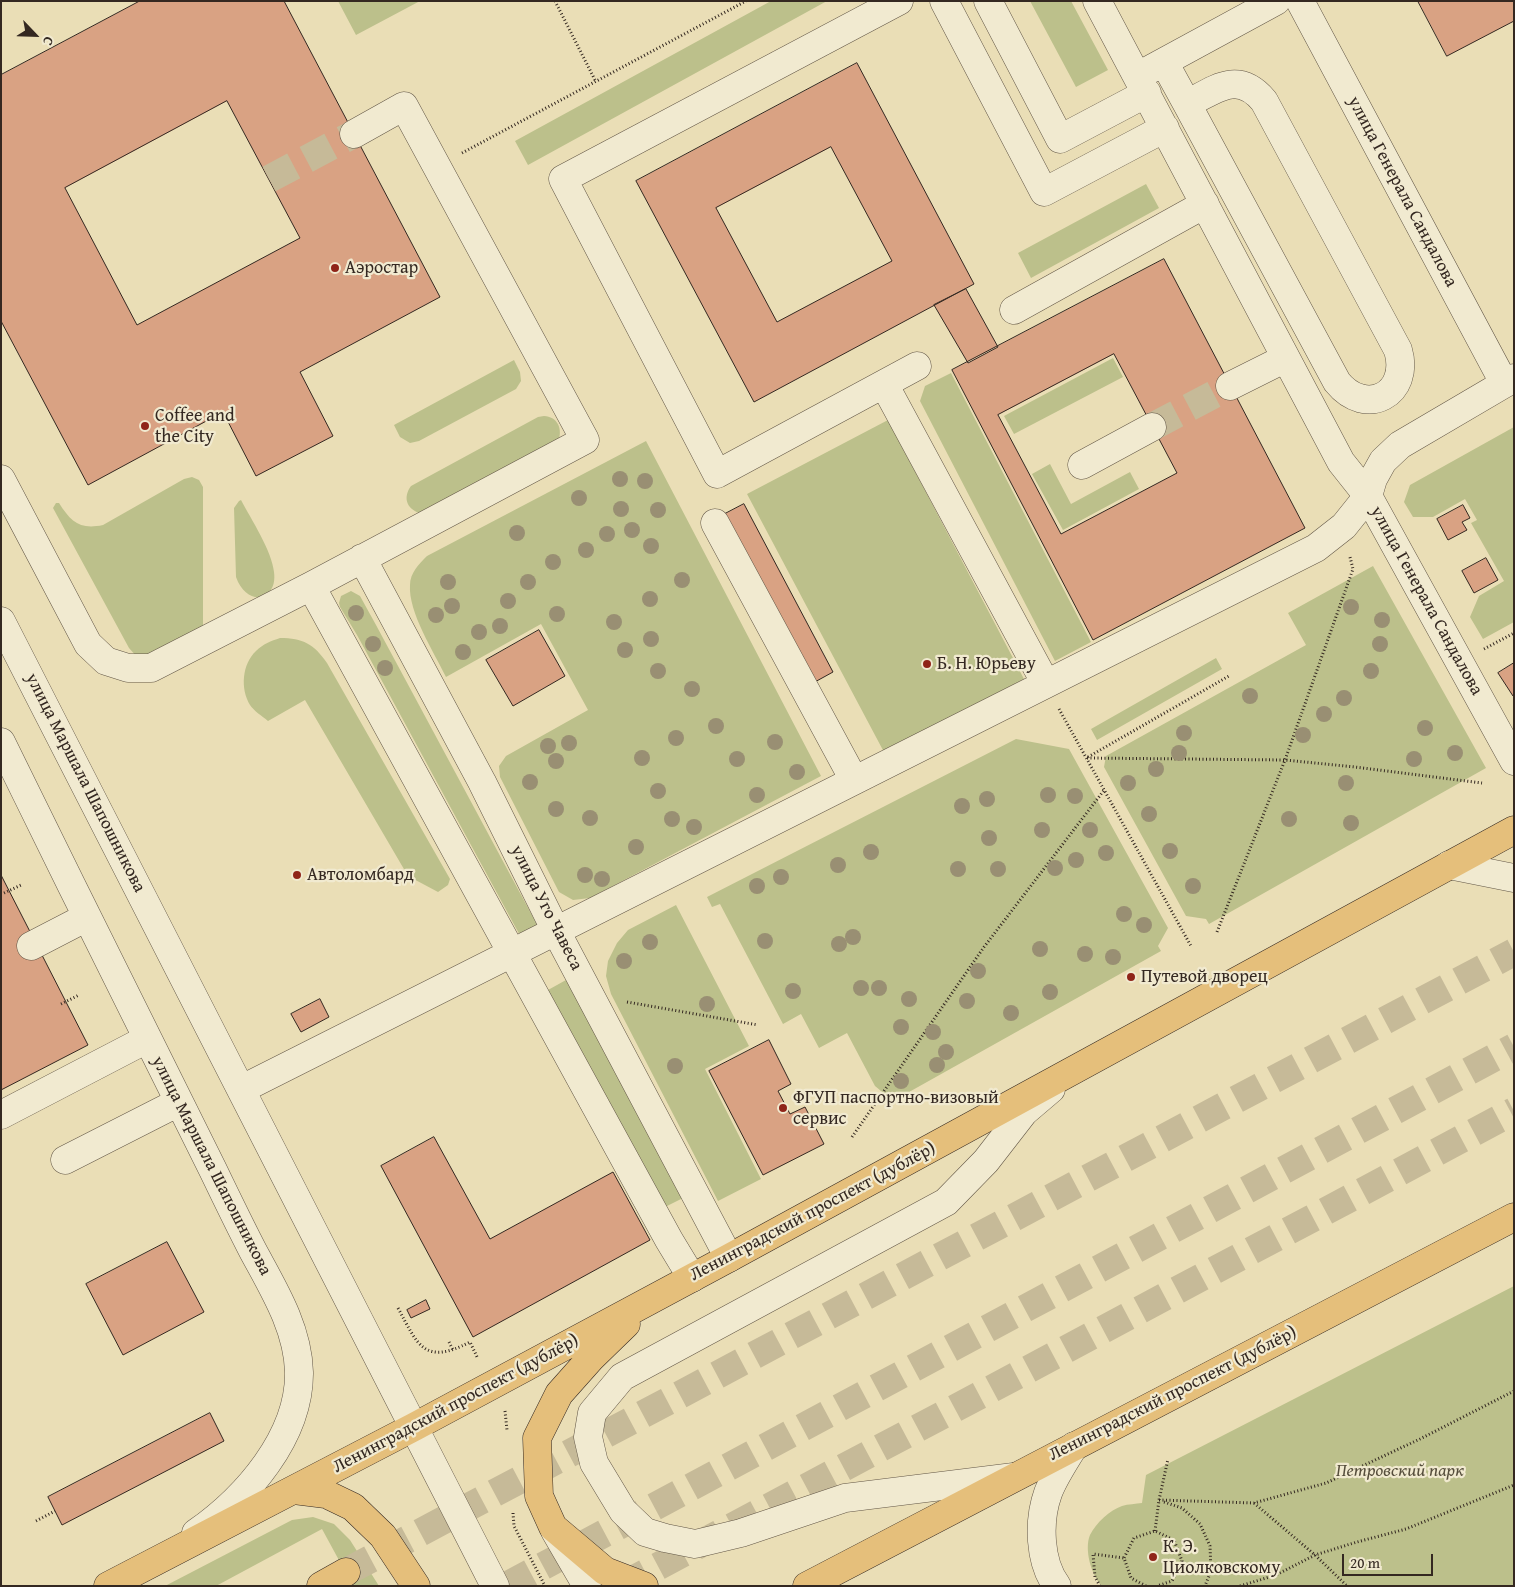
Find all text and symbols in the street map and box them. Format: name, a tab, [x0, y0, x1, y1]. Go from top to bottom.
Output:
north arrow	[10, 10, 60, 60]
text: С	[38, 33, 59, 49]
street label: улица Генерала Сандалова	[1342, 93, 1462, 291]
place label: Аэростар	[345, 257, 418, 279]
marker: Аэростар	[329, 262, 341, 274]
place label: Coffee and the City	[155, 405, 235, 448]
marker: Coffee and the City	[139, 420, 151, 432]
street label: улица Генерала Сандалова	[1365, 503, 1487, 699]
place label: Б. Н. Юрьеву	[937, 653, 1036, 675]
marker: Б. Н. Юрьеву	[921, 658, 933, 670]
street label: улица Маршала Шапошникова	[20, 670, 150, 896]
street label: улица Уго Чавеса	[505, 842, 587, 974]
place label: Автоломбард	[307, 864, 414, 886]
marker: Автоломбард	[291, 869, 303, 881]
place label: Путевой дворец	[1141, 966, 1268, 988]
marker: Путевой дворец	[1125, 971, 1137, 983]
street label: улица Маршала Шапошникова	[146, 1053, 276, 1279]
place label: ФГУП паспортно-визовый сервис	[793, 1087, 999, 1130]
marker: ФГУП паспортно-визовый сервис	[777, 1102, 789, 1114]
street label: Ленинградский проспект (дублёр)	[686, 1138, 940, 1286]
street label: Ленинградский проспект (дублёр)	[1045, 1322, 1301, 1466]
street label: Ленинградский проспект (дублёр)	[329, 1330, 583, 1478]
park label: Петровский парк	[1336, 1460, 1464, 1482]
place label: К. Э. Циолковскому	[1163, 1536, 1280, 1578]
scale bar	[1345, 1544, 1436, 1576]
marker: К. Э. Циолковскому	[1147, 1551, 1159, 1563]
text: 20 m	[1350, 1552, 1380, 1573]

